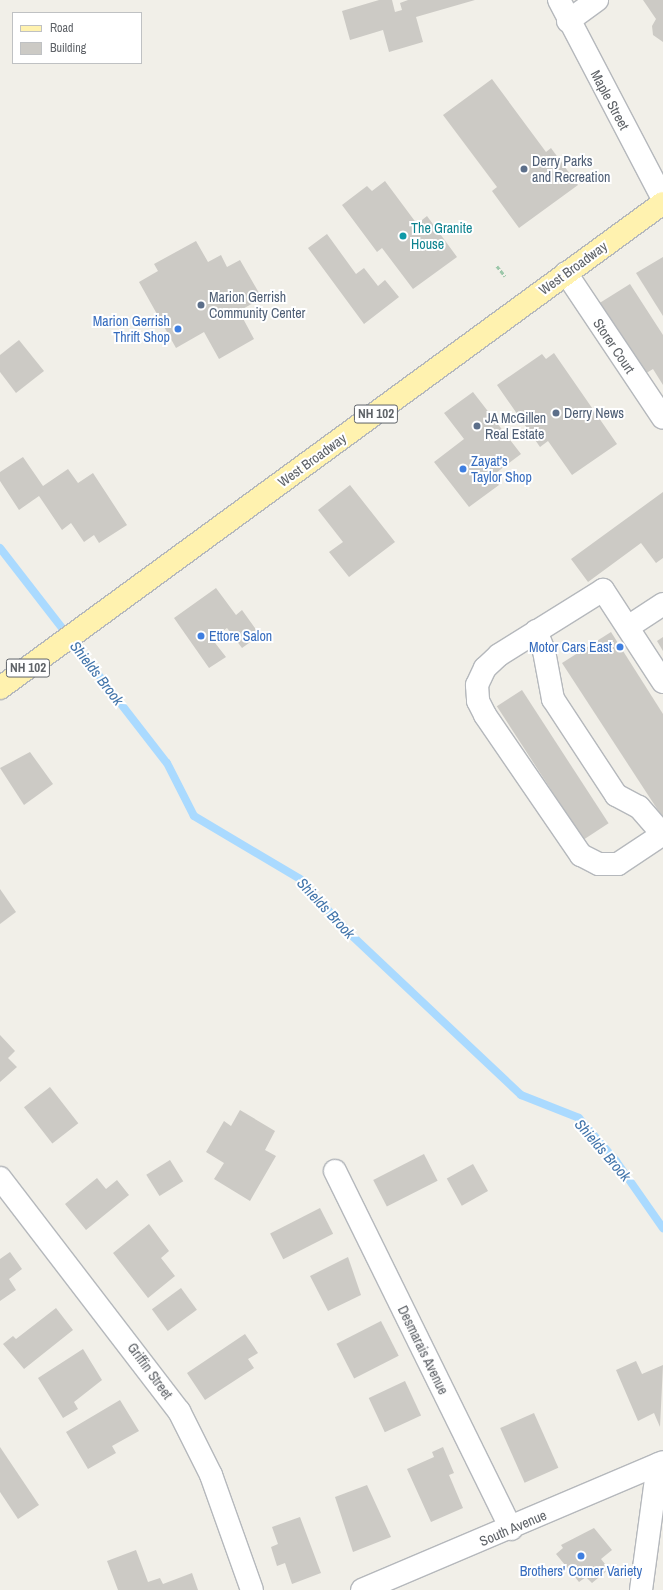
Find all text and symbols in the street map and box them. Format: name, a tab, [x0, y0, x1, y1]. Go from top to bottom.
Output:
legend	[12, 12, 142, 64]
text: Road	[50, 20, 74, 36]
text: Building	[50, 40, 86, 56]
street label: Maple Street	[587, 67, 633, 133]
place label: Derry Parks and Recreation	[532, 153, 610, 186]
marker: Derry Parks and Recreation	[519, 164, 529, 174]
place label: The Granite House	[411, 220, 472, 252]
marker: The Granite House	[398, 231, 408, 241]
street label: West Broadway	[536, 238, 610, 298]
place label: Marion Gerrish Community Center	[209, 289, 305, 322]
marker: Marion Gerrish Community Center	[196, 300, 206, 310]
place label: Marion Gerrish Thrift Shop	[93, 313, 170, 346]
street label: Storer Court	[590, 315, 638, 377]
marker: Marion Gerrish Thrift Shop	[173, 324, 183, 334]
road number: NH 102	[353, 403, 399, 425]
place label: Derry News	[564, 405, 624, 421]
marker: Derry News	[551, 408, 561, 418]
place label: JA McGillen Real Estate	[485, 410, 547, 442]
marker: JA McGillen Real Estate	[472, 421, 482, 431]
street label: West Broadway	[275, 430, 349, 490]
place label: Zayat's Taylor Shop	[471, 453, 532, 486]
marker: Zayat's Taylor Shop	[458, 464, 468, 474]
place label: Ettore Salon	[209, 628, 272, 644]
marker: Ettore Salon	[196, 631, 206, 641]
water label: Shields Brook	[66, 637, 128, 709]
place label: Motor Cars East	[529, 639, 612, 655]
marker: Motor Cars East	[615, 642, 625, 652]
road number: NH 102	[5, 657, 51, 679]
water label: Shields Brook	[293, 874, 359, 942]
water label: Shields Brook	[571, 1115, 635, 1185]
street label: Desmarais Avenue	[394, 1303, 452, 1397]
street label: Griffin Street	[124, 1340, 176, 1402]
street label: South Avenue	[477, 1506, 549, 1550]
marker: Brothers' Corner Variety	[576, 1551, 586, 1561]
place label: Brothers' Corner Variety	[520, 1563, 642, 1579]

